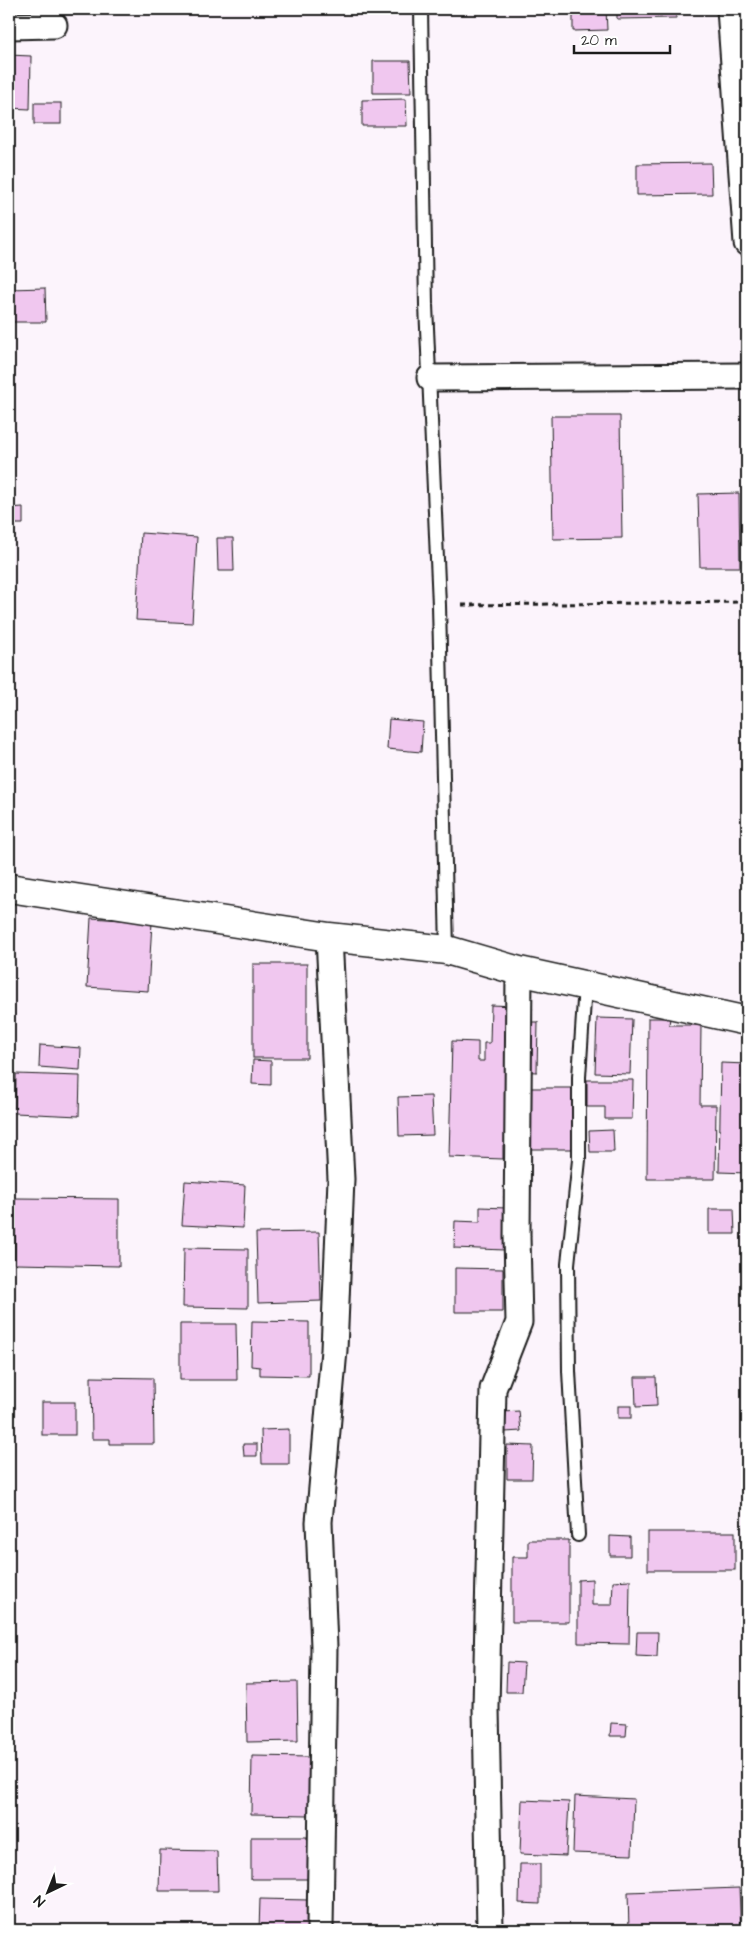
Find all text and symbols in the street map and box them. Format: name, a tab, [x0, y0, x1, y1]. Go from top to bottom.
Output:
scale bar	[574, 22, 670, 54]
text: 20 m	[581, 30, 617, 51]
north arrow	[22, 1866, 72, 1916]
text: N	[30, 1890, 50, 1911]

